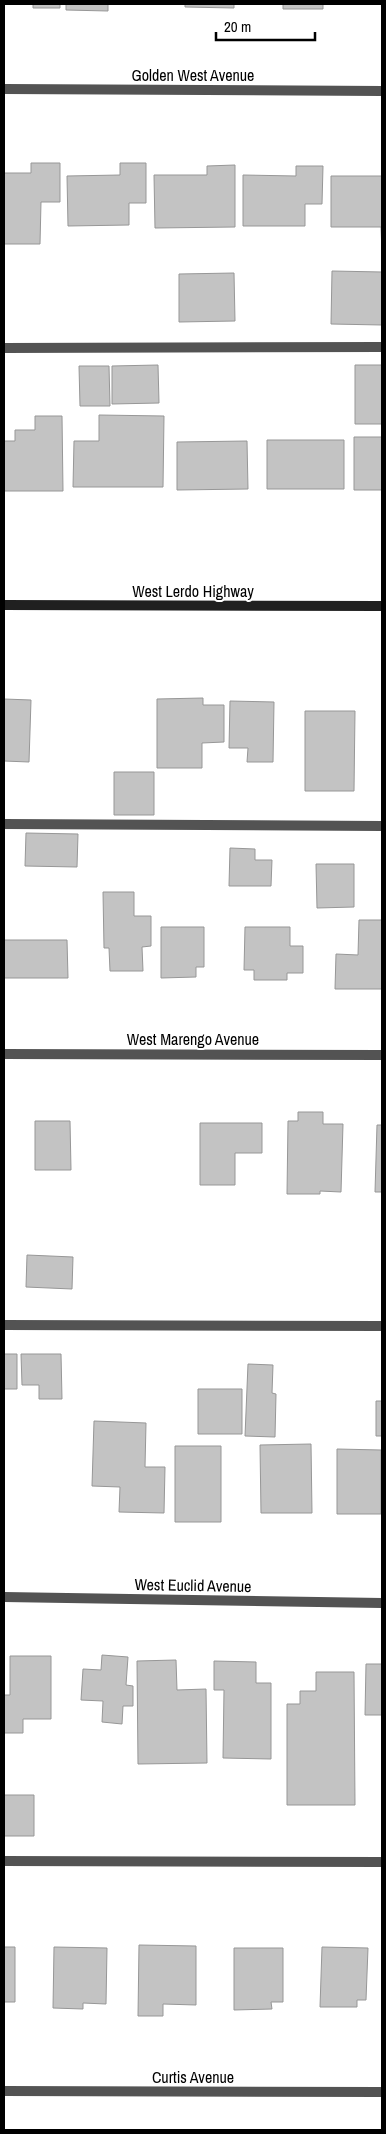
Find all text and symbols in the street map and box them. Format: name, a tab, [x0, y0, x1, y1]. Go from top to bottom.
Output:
scale bar	[216, 10, 315, 42]
text: 20 m	[224, 16, 251, 37]
street label: Golden West Avenue	[132, 64, 254, 86]
street label: West Lerdo Highway	[132, 580, 254, 602]
street label: West Marengo Avenue	[127, 1028, 259, 1050]
street label: West Euclid Avenue	[134, 1573, 252, 1597]
street label: Curtis Avenue	[152, 2066, 234, 2088]

